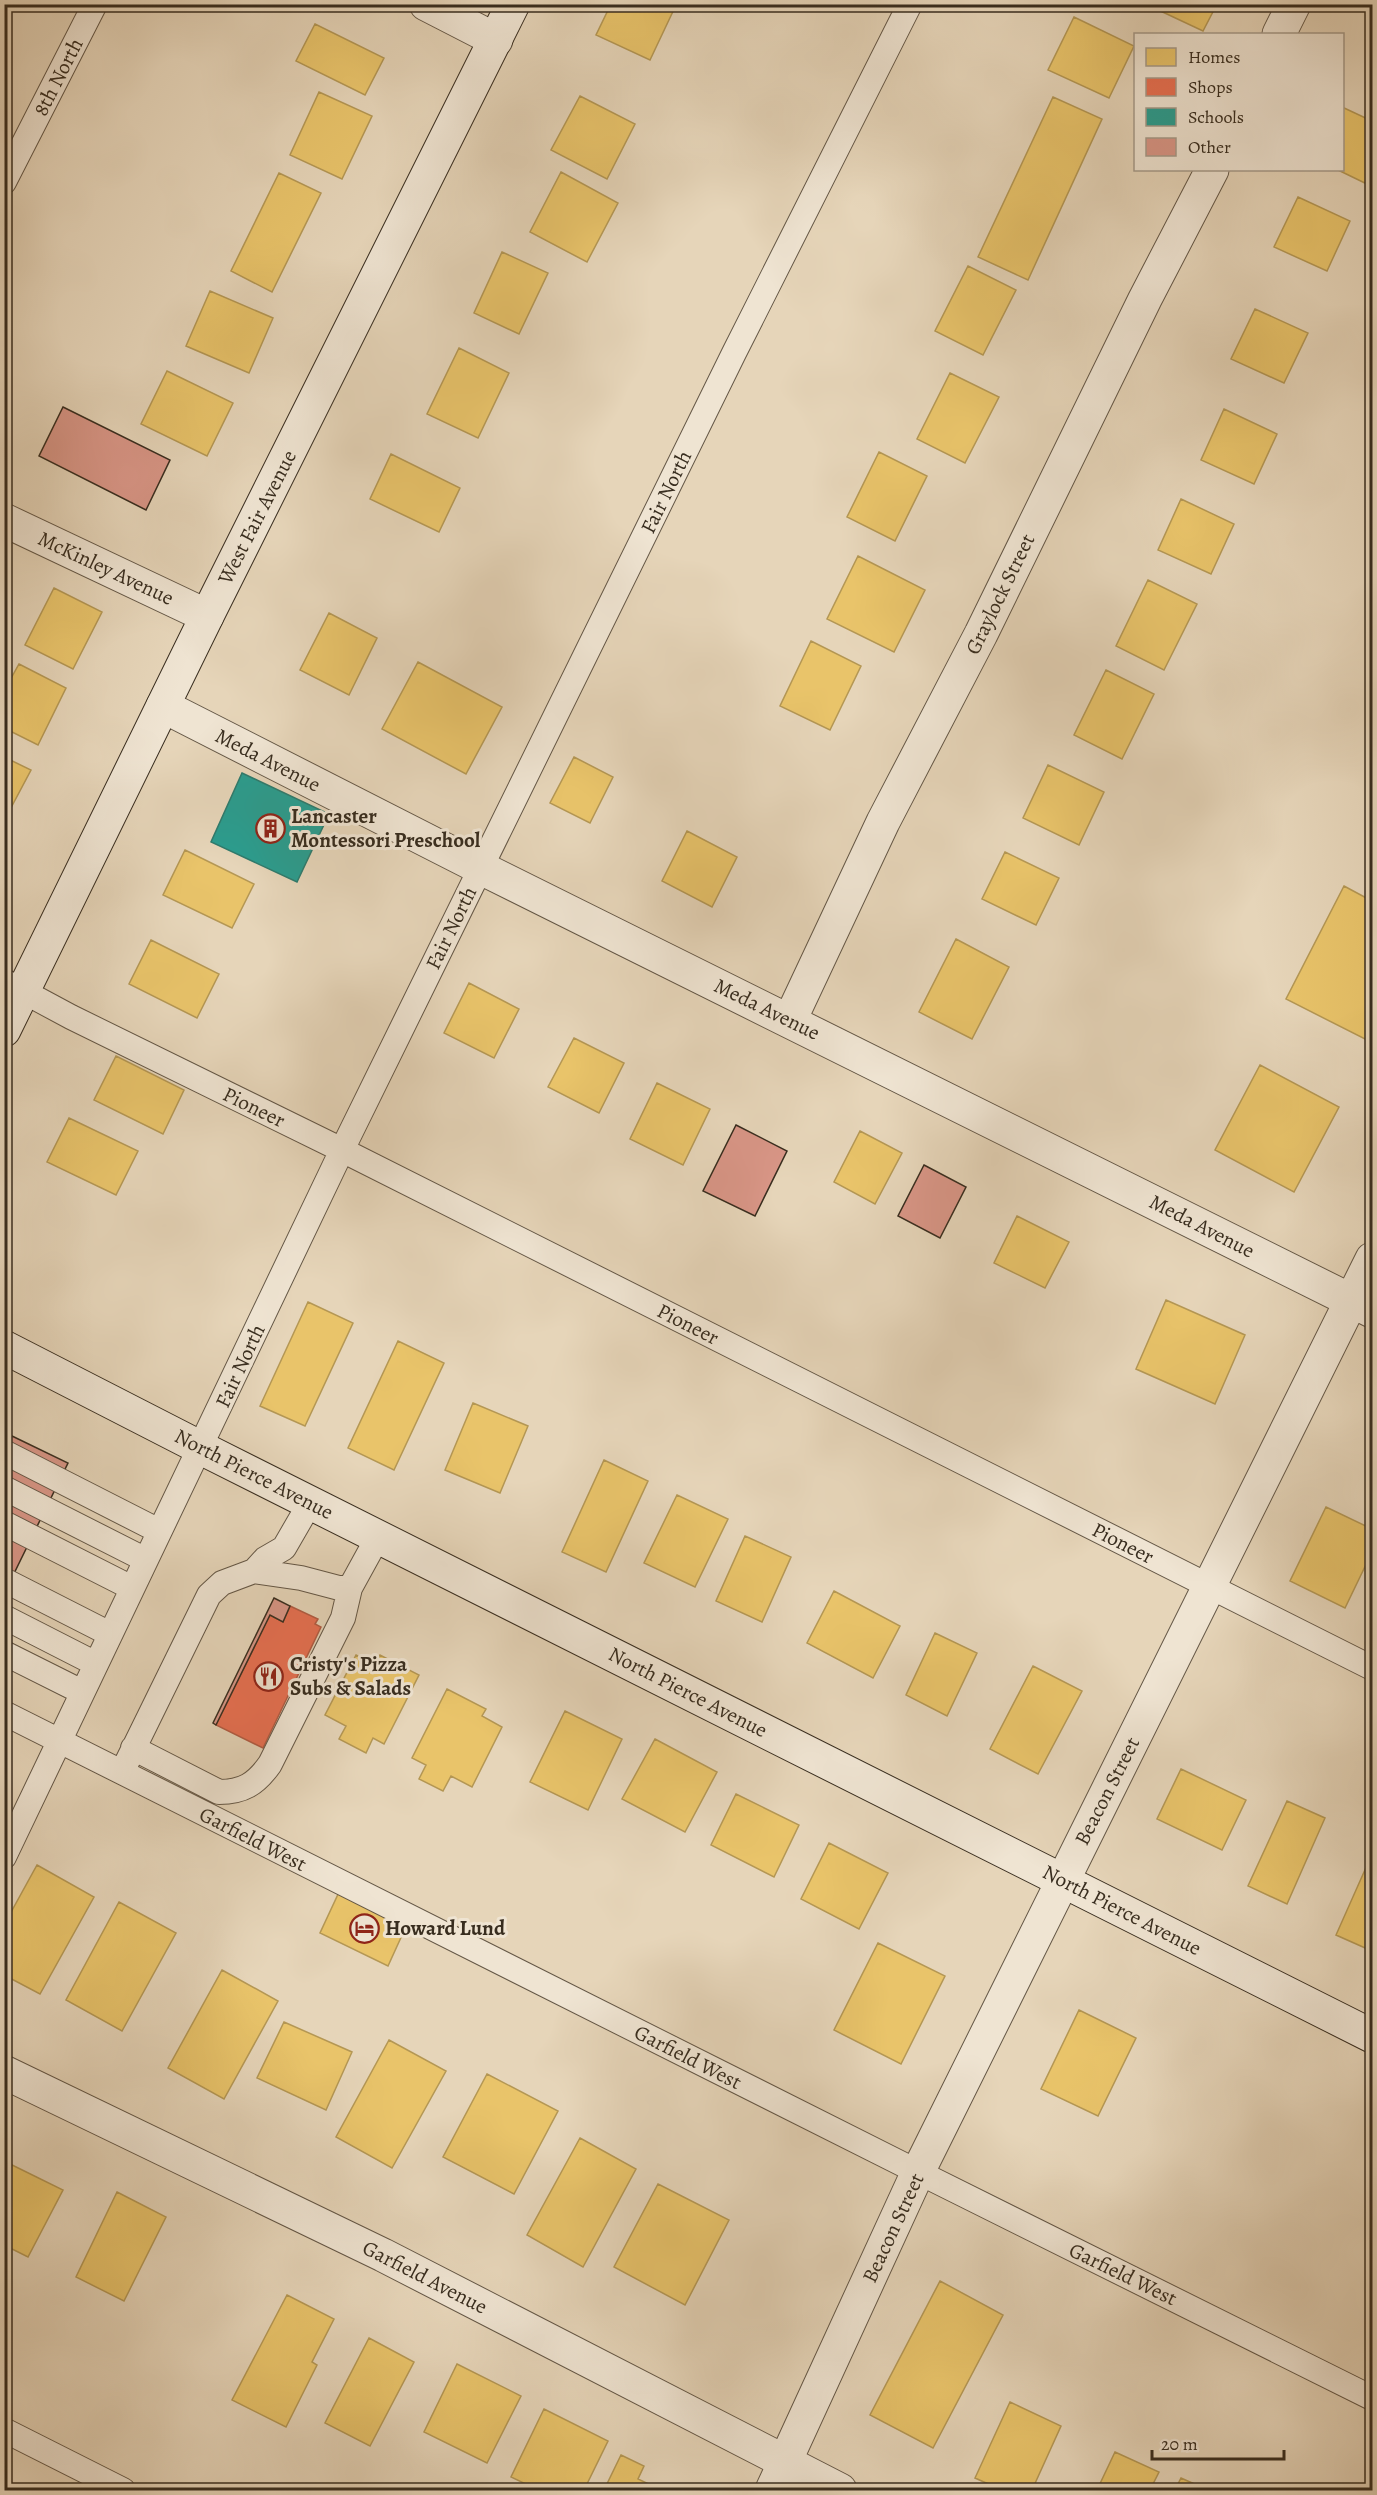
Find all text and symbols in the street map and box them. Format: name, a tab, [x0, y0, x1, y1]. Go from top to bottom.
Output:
street label: 8th North	[27, 33, 89, 121]
legend	[1134, 33, 1344, 171]
text: Homes	[1188, 45, 1240, 69]
text: Shops	[1188, 75, 1233, 99]
text: Schools	[1188, 105, 1244, 129]
text: Other	[1188, 135, 1231, 159]
street label: West Fair Avenue	[211, 445, 303, 590]
street label: Fair North	[634, 446, 698, 538]
street label: McKinley Avenue	[34, 524, 178, 612]
street label: Graylock Street	[959, 529, 1041, 659]
street label: Meda Avenue	[211, 722, 325, 798]
place label: Lancaster Montessori Preschool	[291, 802, 481, 854]
building icon: Lancaster Montessori Preschool	[254, 812, 286, 844]
street label: Fair North	[419, 882, 483, 974]
street label: Meda Avenue	[709, 971, 825, 1047]
street label: Pioneer	[218, 1080, 290, 1134]
street label: Meda Avenue	[1145, 1188, 1259, 1264]
street label: Pioneer	[652, 1297, 724, 1351]
street label: Fair North	[208, 1320, 272, 1412]
street label: North Pierce Avenue	[170, 1422, 338, 1526]
street label: Pioneer	[1087, 1516, 1159, 1570]
street label: North Pierce Avenue	[604, 1640, 772, 1744]
place label: Cristy's Pizza Subs & Salads	[290, 1650, 411, 1702]
restaurant icon: Cristy's Pizza Subs & Salads	[253, 1660, 285, 1692]
street label: Beacon Street	[1068, 1732, 1146, 1850]
street label: Garfield West	[195, 1800, 311, 1878]
street label: North Pierce Avenue	[1038, 1858, 1206, 1962]
hotel icon: Howard Lund	[348, 1912, 380, 1944]
place label: Howard Lund	[385, 1914, 506, 1942]
street label: Garfield West	[630, 2018, 746, 2096]
street label: Beacon Street	[855, 2169, 931, 2287]
street label: Garfield Avenue	[358, 2234, 492, 2320]
street label: Garfield West	[1064, 2236, 1182, 2312]
scale bar	[1152, 2423, 1284, 2461]
text: 20 m	[1161, 2432, 1198, 2456]

